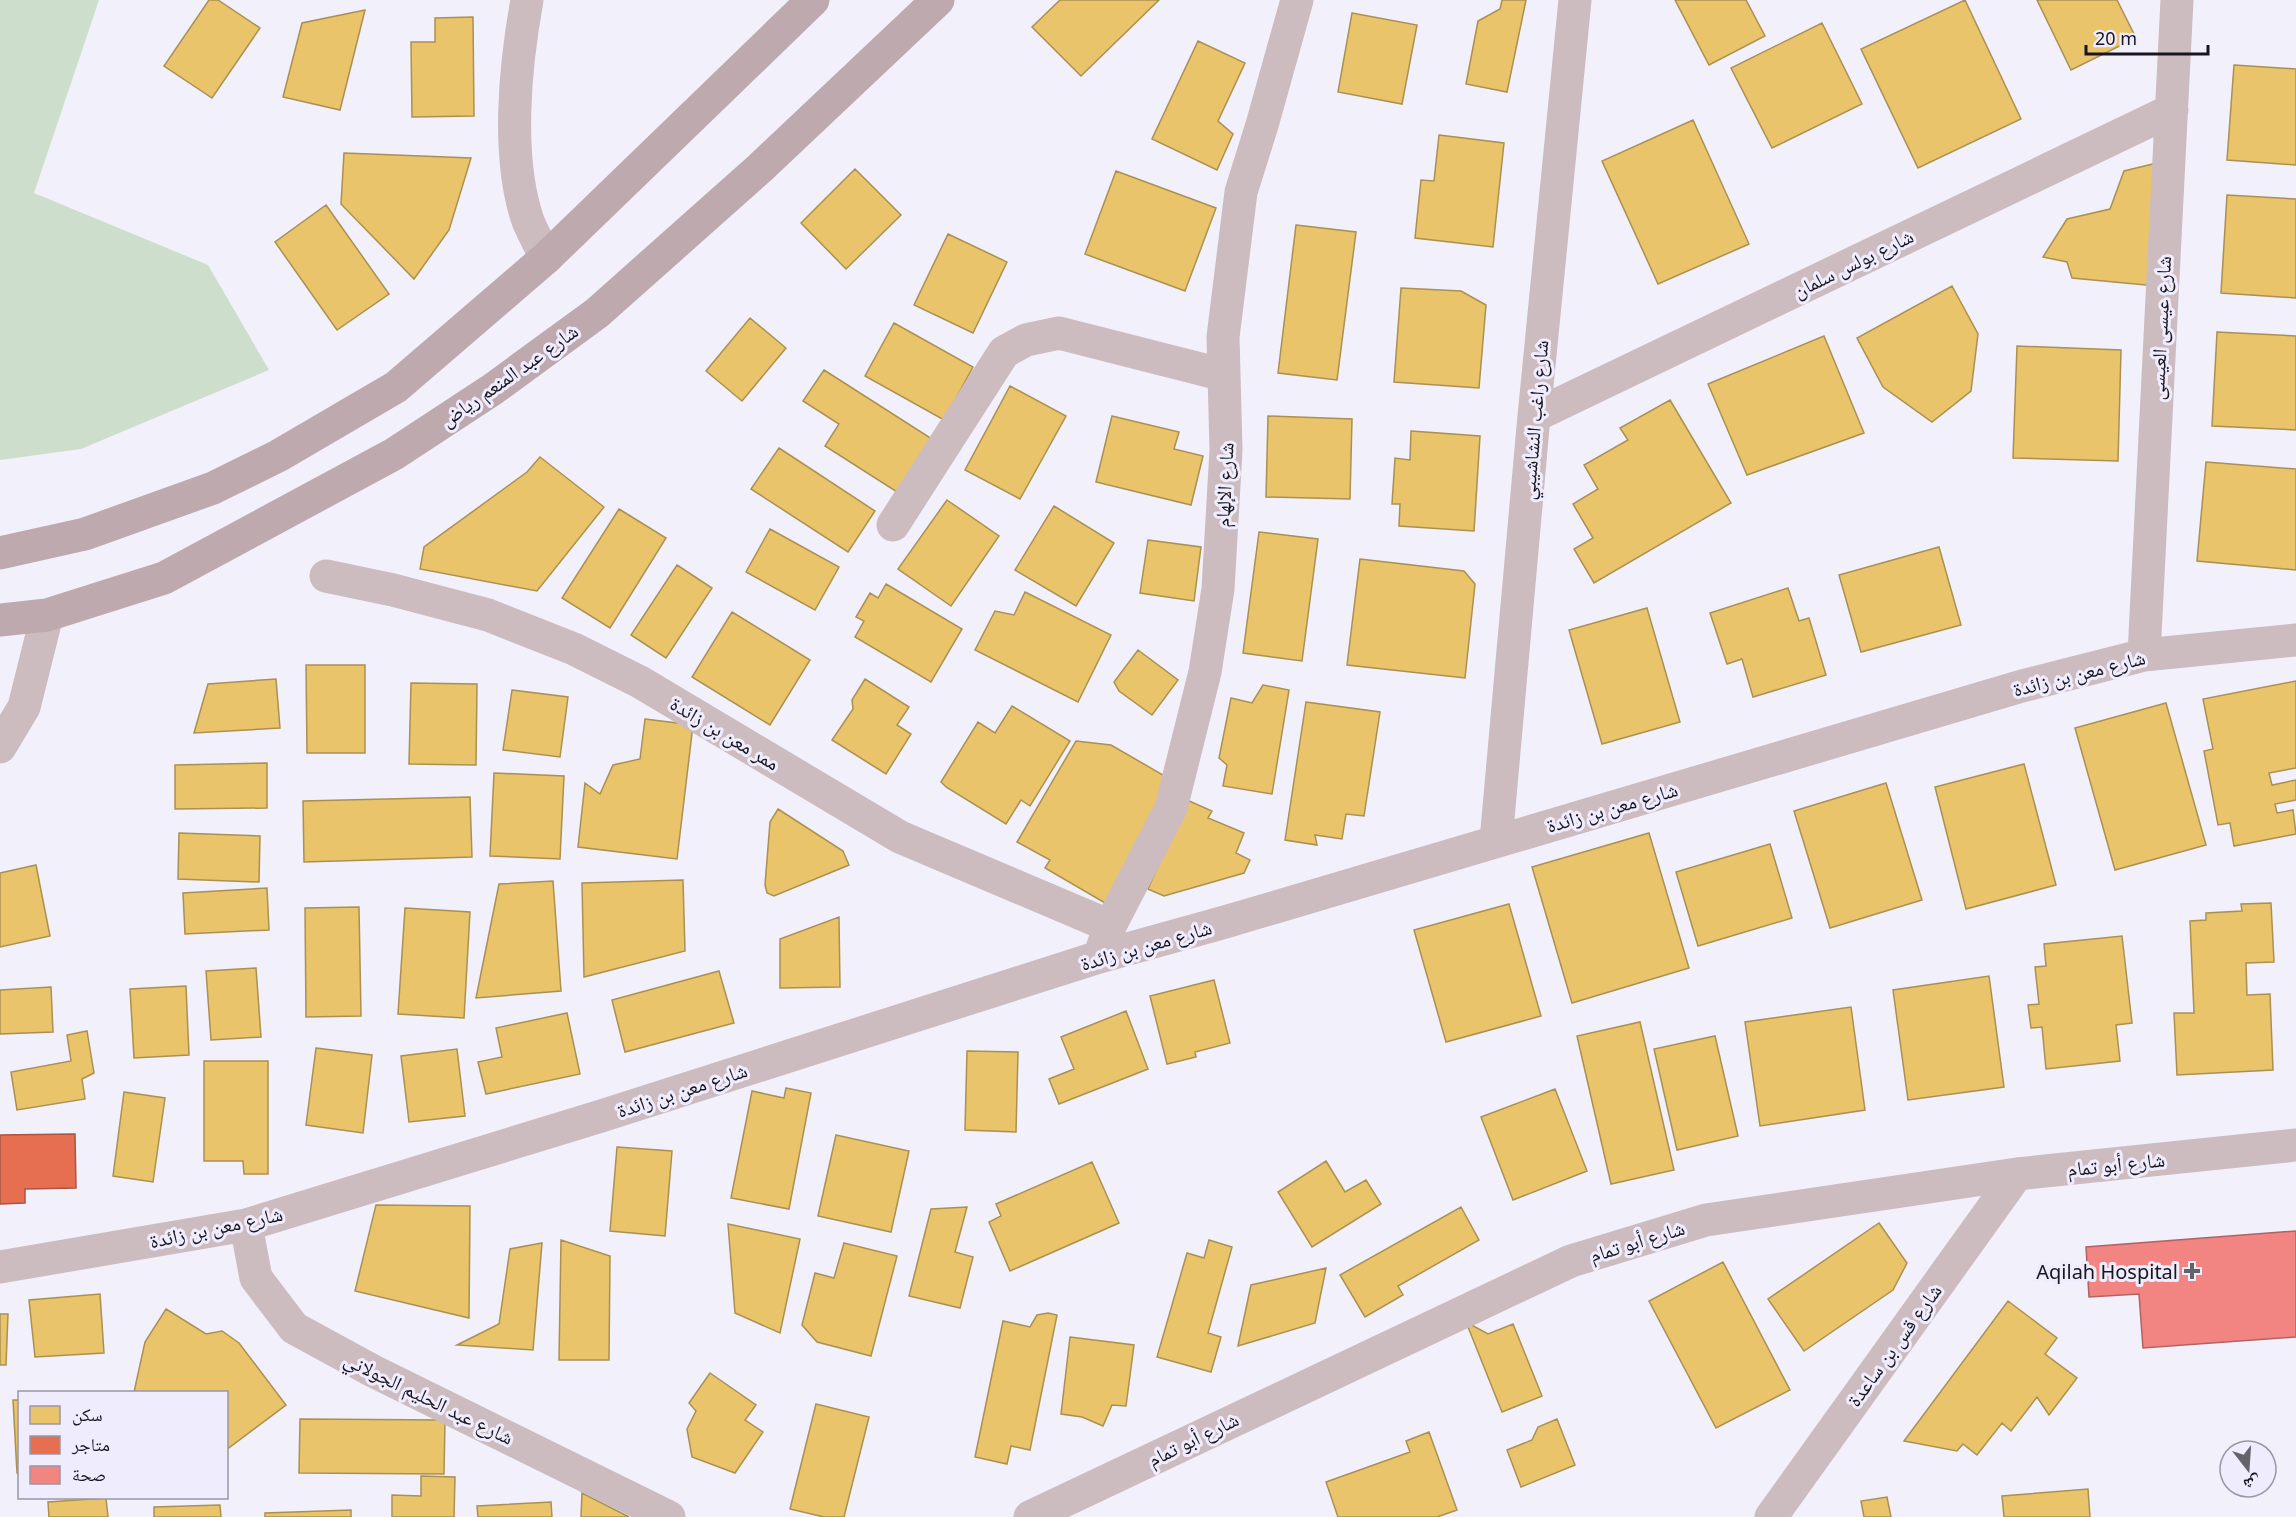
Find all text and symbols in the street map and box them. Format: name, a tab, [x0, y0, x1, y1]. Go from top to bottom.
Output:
scale bar	[2086, 18, 2208, 56]
text: 20 m	[2095, 26, 2137, 50]
street label: شارع بولس سلمان	[1788, 222, 1918, 304]
street label: شارع عيسى العيسى	[2143, 255, 2177, 401]
street label: شارع عبد المنعم رياض	[435, 317, 584, 433]
street label: شارع راغب النشاشيبي	[1514, 339, 1558, 501]
street label: شارع الإلهام	[1208, 442, 1241, 528]
street label: شارع معن بن زائدة	[2010, 644, 2148, 702]
street label: ممر معن بن زائدة	[665, 690, 785, 776]
street label: شارع معن بن زائدة	[1543, 775, 1681, 839]
street label: شارع معن بن زائدة	[1077, 913, 1215, 977]
street label: شارع معن بن زائدة	[613, 1056, 751, 1124]
street label: شارع أبو تمام	[2066, 1145, 2166, 1184]
street label: شارع معن بن زائدة	[147, 1200, 285, 1254]
street label: شارع أبو تمام	[1586, 1214, 1688, 1269]
place label: Aqilah Hospital	[2036, 1258, 2178, 1285]
marker: Aqilah Hospital	[2183, 1262, 2201, 1280]
street label: شارع قس بن ساعدة	[1840, 1278, 1948, 1412]
street label: شارع عبد الحليم الجولاني	[338, 1345, 518, 1454]
legend	[18, 1391, 228, 1499]
text: سكن	[72, 1402, 103, 1426]
street label: شارع أبو تمام	[1143, 1405, 1243, 1474]
text: متاجر	[71, 1432, 110, 1456]
north arrow	[2218, 1439, 2278, 1499]
text: صحة	[72, 1462, 106, 1486]
text: ش	[2241, 1470, 2264, 1496]

